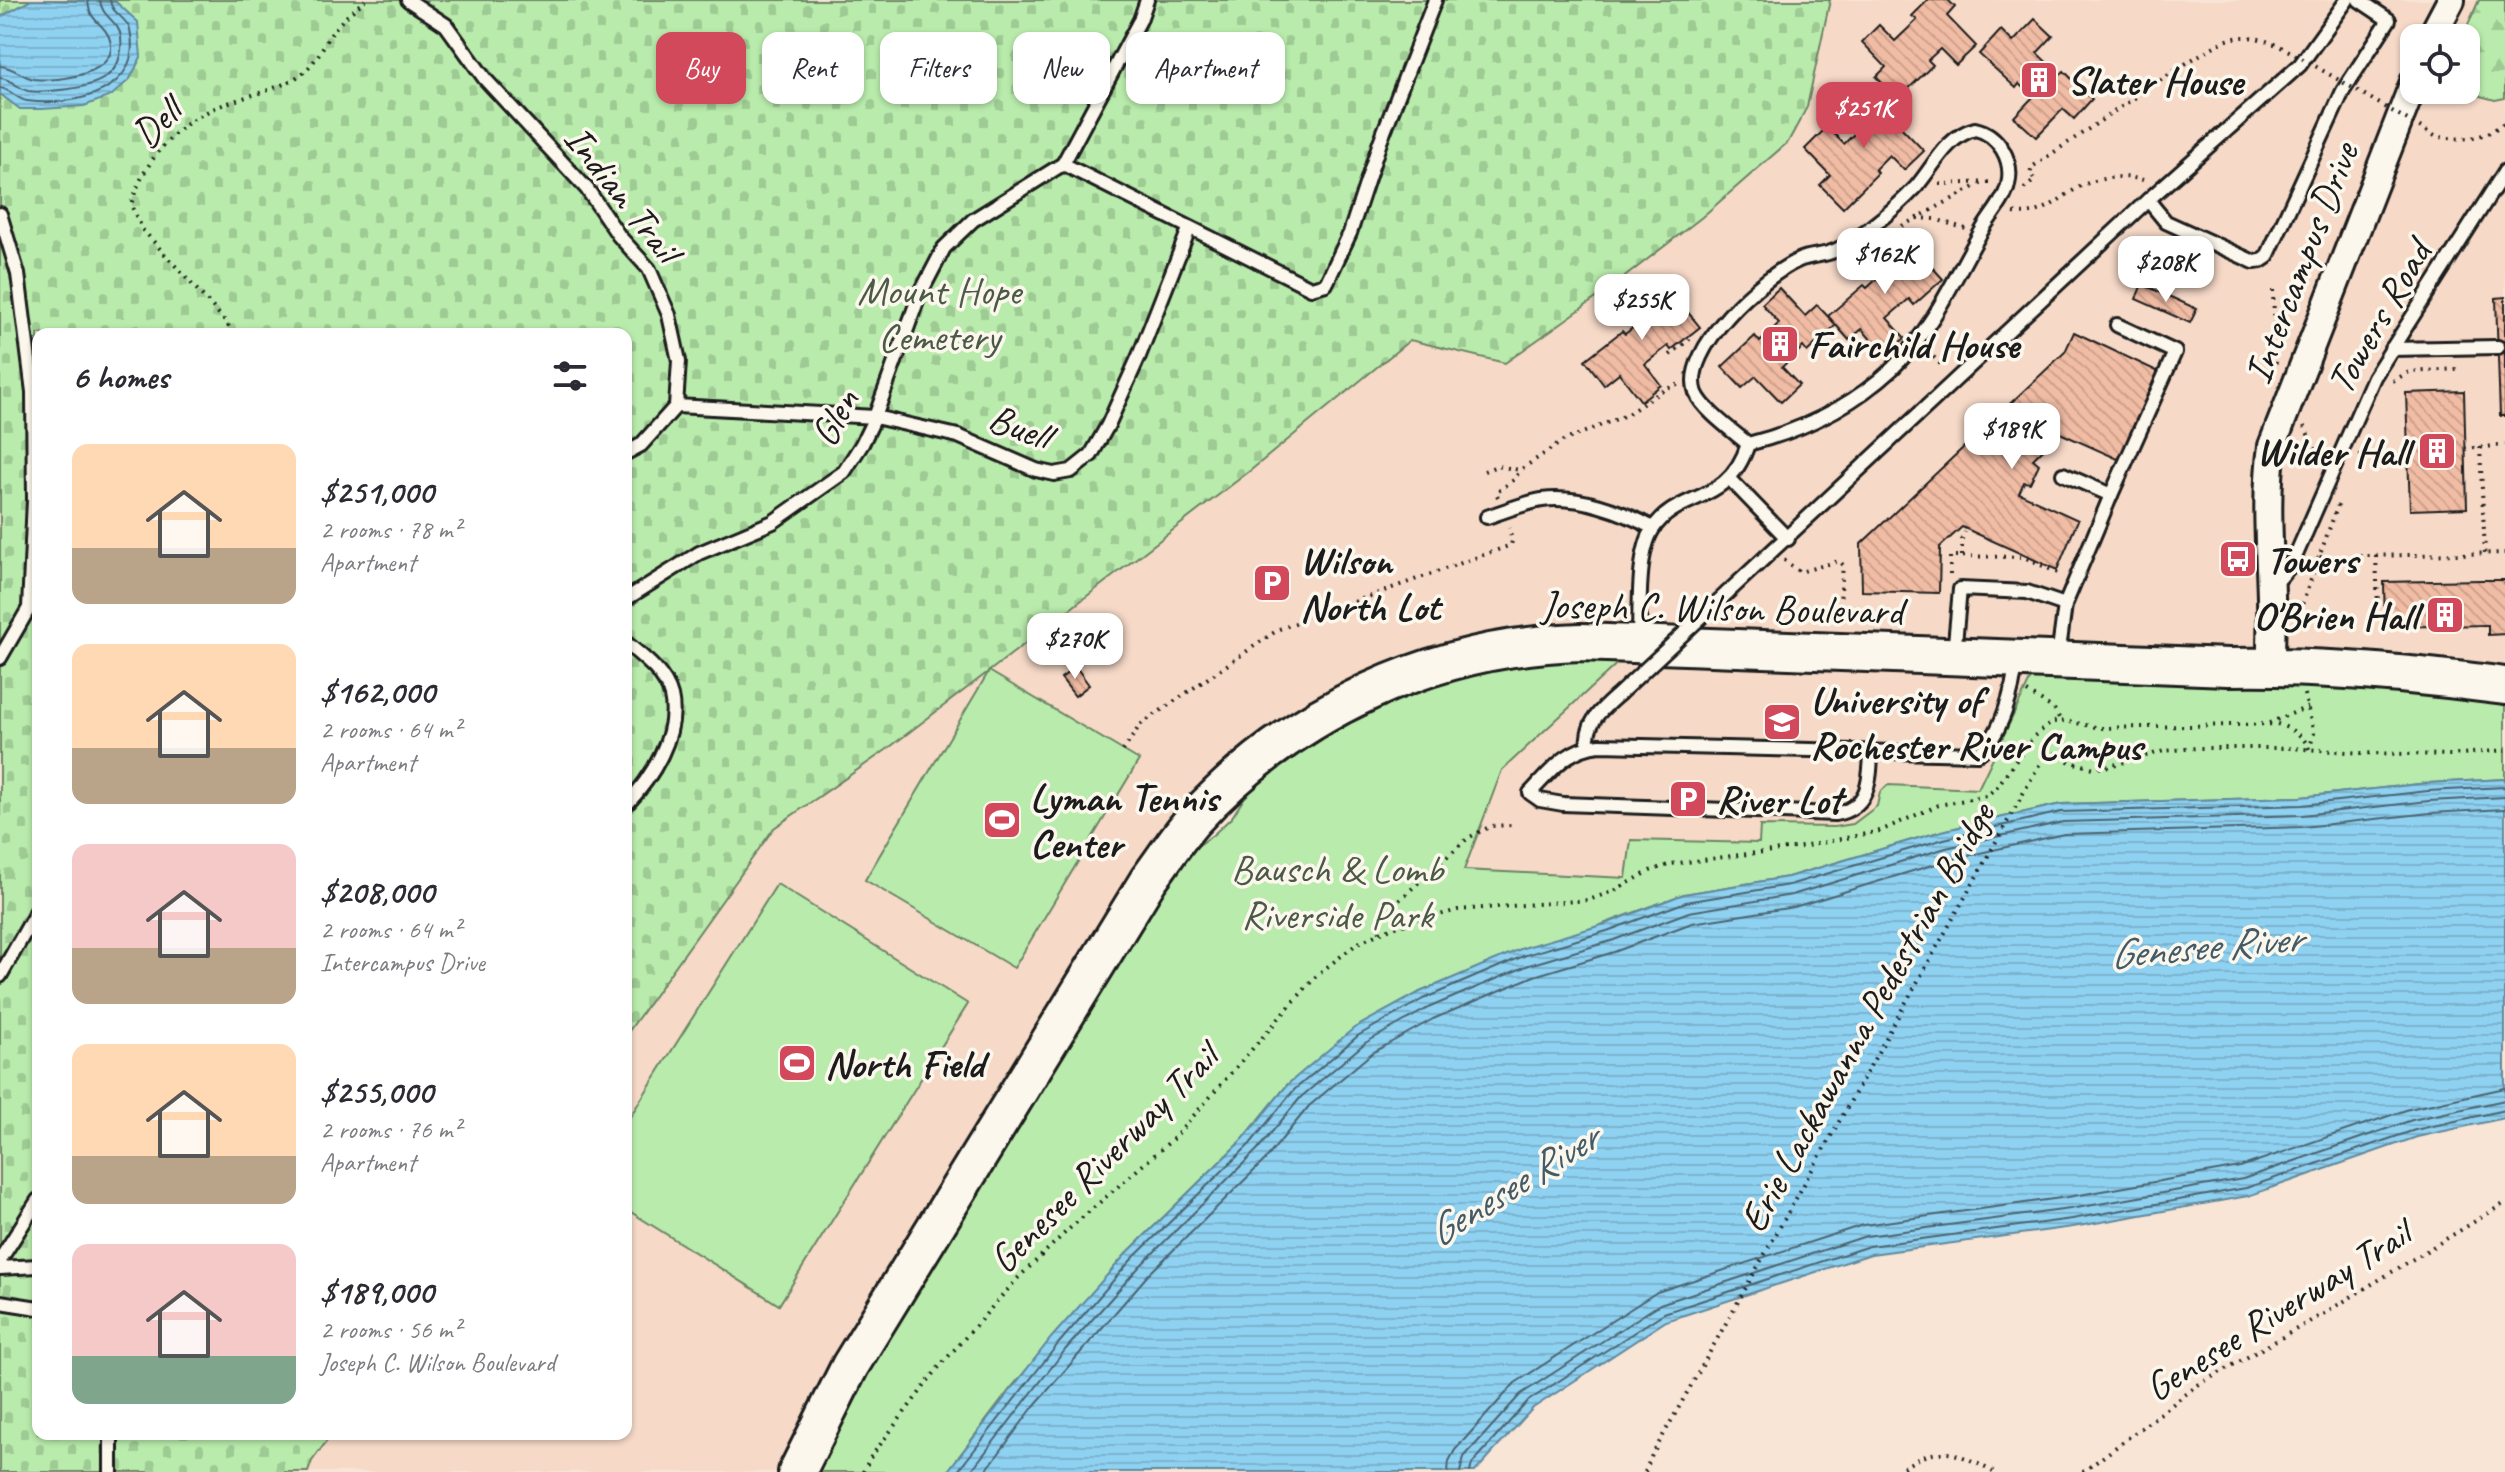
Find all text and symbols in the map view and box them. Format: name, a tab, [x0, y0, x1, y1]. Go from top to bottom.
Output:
map controls	[2400, 24, 2480, 104]
button: locate	[2400, 24, 2480, 104]
chip: Buy	[656, 32, 746, 104]
chip: Rent	[762, 32, 864, 104]
chip: Filters	[880, 32, 997, 104]
chip: New	[1013, 32, 1110, 104]
chip: Apartment	[1126, 32, 1285, 104]
place label: Slater House	[2067, 56, 2245, 106]
building icon: Slater House	[2018, 59, 2060, 101]
pin: $251K	[1808, 82, 1920, 150]
street label: Dell	[121, 83, 197, 158]
text: $251K	[1834, 91, 1894, 124]
street label: Indian Trail	[553, 115, 695, 277]
street label: Intercampus Drive	[2232, 133, 2371, 391]
street label: Towers Road	[2315, 227, 2446, 403]
pin: $162K	[1829, 228, 1941, 296]
pin: $208K	[2110, 236, 2222, 304]
text: $162K	[1855, 237, 1915, 270]
text: $208K	[2136, 245, 2196, 278]
park label: Mount Hope Cemetery	[857, 266, 1024, 362]
pin: $255K	[1586, 274, 1698, 342]
text: $255K	[1612, 283, 1672, 316]
place label: Fairchild House	[1808, 320, 2021, 370]
building icon: Fairchild House	[1759, 323, 1801, 365]
icon: filters	[548, 354, 592, 398]
text: 6 homes	[72, 355, 169, 398]
street label: Glen	[799, 379, 871, 455]
street label: Buell	[982, 392, 1063, 464]
pin: $189K	[1956, 403, 2068, 471]
text: $189K	[1982, 412, 2042, 445]
place label: Wilder Hall	[2257, 427, 2416, 477]
building icon: Wilder Hall	[2416, 430, 2458, 472]
text: $251,000	[320, 470, 433, 513]
icon: home	[136, 476, 232, 572]
text: 2 rooms · 78 m²	[320, 513, 461, 546]
place label: Towers	[2266, 535, 2361, 585]
place label: Wilson North Lot	[1300, 536, 1444, 632]
bus stop icon: Towers	[2217, 538, 2259, 580]
text: Apartment	[320, 546, 416, 579]
parking icon: Wilson North Lot	[1251, 562, 1293, 604]
street label: Joseph C. Wilson Boulevard	[1539, 580, 1909, 636]
place label: O'Brien Hall	[2253, 591, 2425, 641]
building icon: O'Brien Hall	[2424, 594, 2466, 636]
pin: $270K	[1019, 613, 1131, 681]
text: $270K	[1045, 622, 1105, 655]
text: $162,000	[320, 670, 435, 713]
place label: University of Rochester River Campus	[1810, 675, 2146, 771]
icon: home	[136, 676, 232, 772]
school or university icon: University of Rochester River Campus	[1761, 701, 1803, 743]
text: 2 rooms · 64 m²	[320, 713, 461, 746]
text: Apartment	[320, 746, 416, 779]
place label: Lyman Tennis Center	[1030, 773, 1222, 869]
place label: River Lot	[1716, 775, 1847, 825]
parking icon: River Lot	[1667, 778, 1709, 820]
street label: Erie Lackawanna Pedestrian Bridge	[1728, 792, 2007, 1241]
sports icon: Lyman Tennis Center	[981, 799, 1023, 841]
park label: Bausch & Lomb Riverside Park	[1231, 844, 1445, 940]
text: $208,000	[320, 870, 434, 913]
icon: home	[136, 876, 232, 972]
water label: Genesee River	[2107, 911, 2311, 981]
text: 2 rooms · 64 m²	[320, 913, 461, 946]
text: Intercampus Drive	[320, 946, 485, 979]
street label: Genesee Riverway Trail	[979, 1029, 1233, 1284]
place label: North Field	[825, 1039, 990, 1089]
sports icon: North Field	[776, 1042, 818, 1084]
text: $255,000	[320, 1070, 433, 1113]
icon: home	[136, 1076, 232, 1172]
water label: Genesee River	[1418, 1108, 1615, 1258]
text: 2 rooms · 76 m²	[320, 1113, 461, 1146]
text: Apartment	[320, 1146, 416, 1179]
street label: Genesee Riverway Trail	[2136, 1206, 2425, 1413]
text: $189,000	[320, 1270, 433, 1313]
icon: home	[136, 1276, 232, 1372]
text: 2 rooms · 56 m²	[320, 1313, 461, 1346]
text: Joseph C. Wilson Boulevard	[320, 1346, 555, 1379]

